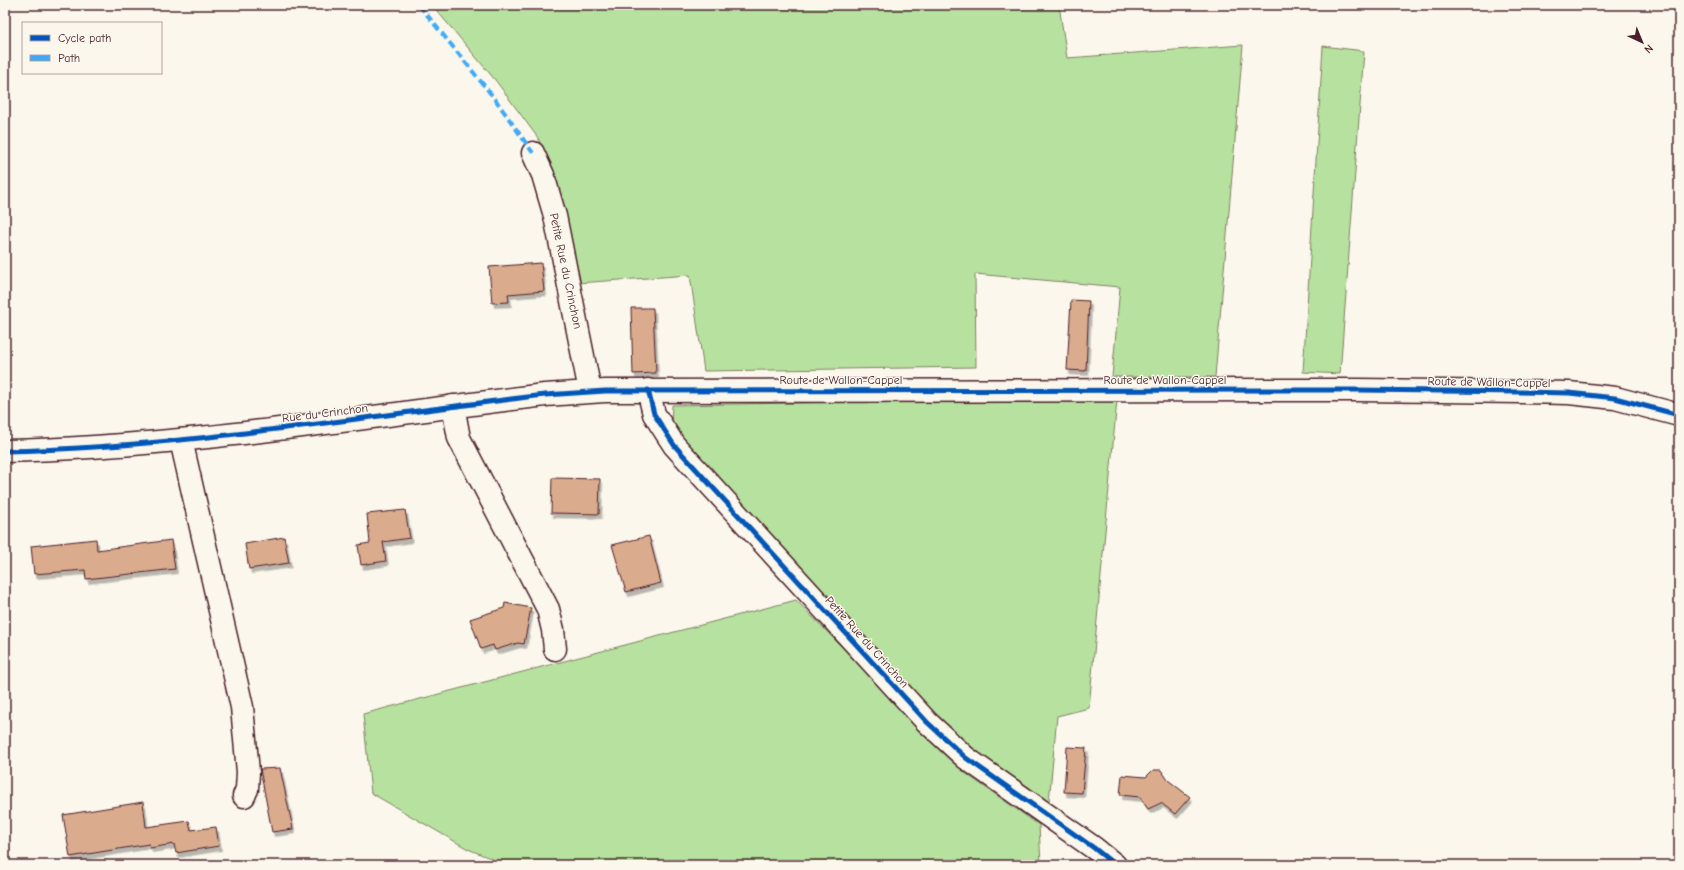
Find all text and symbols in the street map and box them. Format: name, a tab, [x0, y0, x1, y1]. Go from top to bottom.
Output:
legend	[22, 22, 162, 74]
north arrow	[1622, 22, 1662, 62]
text: Cycle path	[58, 31, 111, 45]
text: N	[1641, 42, 1656, 56]
text: Path	[58, 51, 80, 65]
street label: Petite Rue du Crinchon	[547, 212, 585, 330]
street label: Route de Wallon-Cappel	[780, 373, 902, 387]
street label: Route de Wallon-Cappel	[1104, 373, 1226, 387]
street label: Route de Wallon-Cappel	[1428, 374, 1550, 390]
street label: Rue du Crinchon	[281, 401, 369, 425]
street label: Petite Rue du Crinchon	[822, 593, 912, 691]

